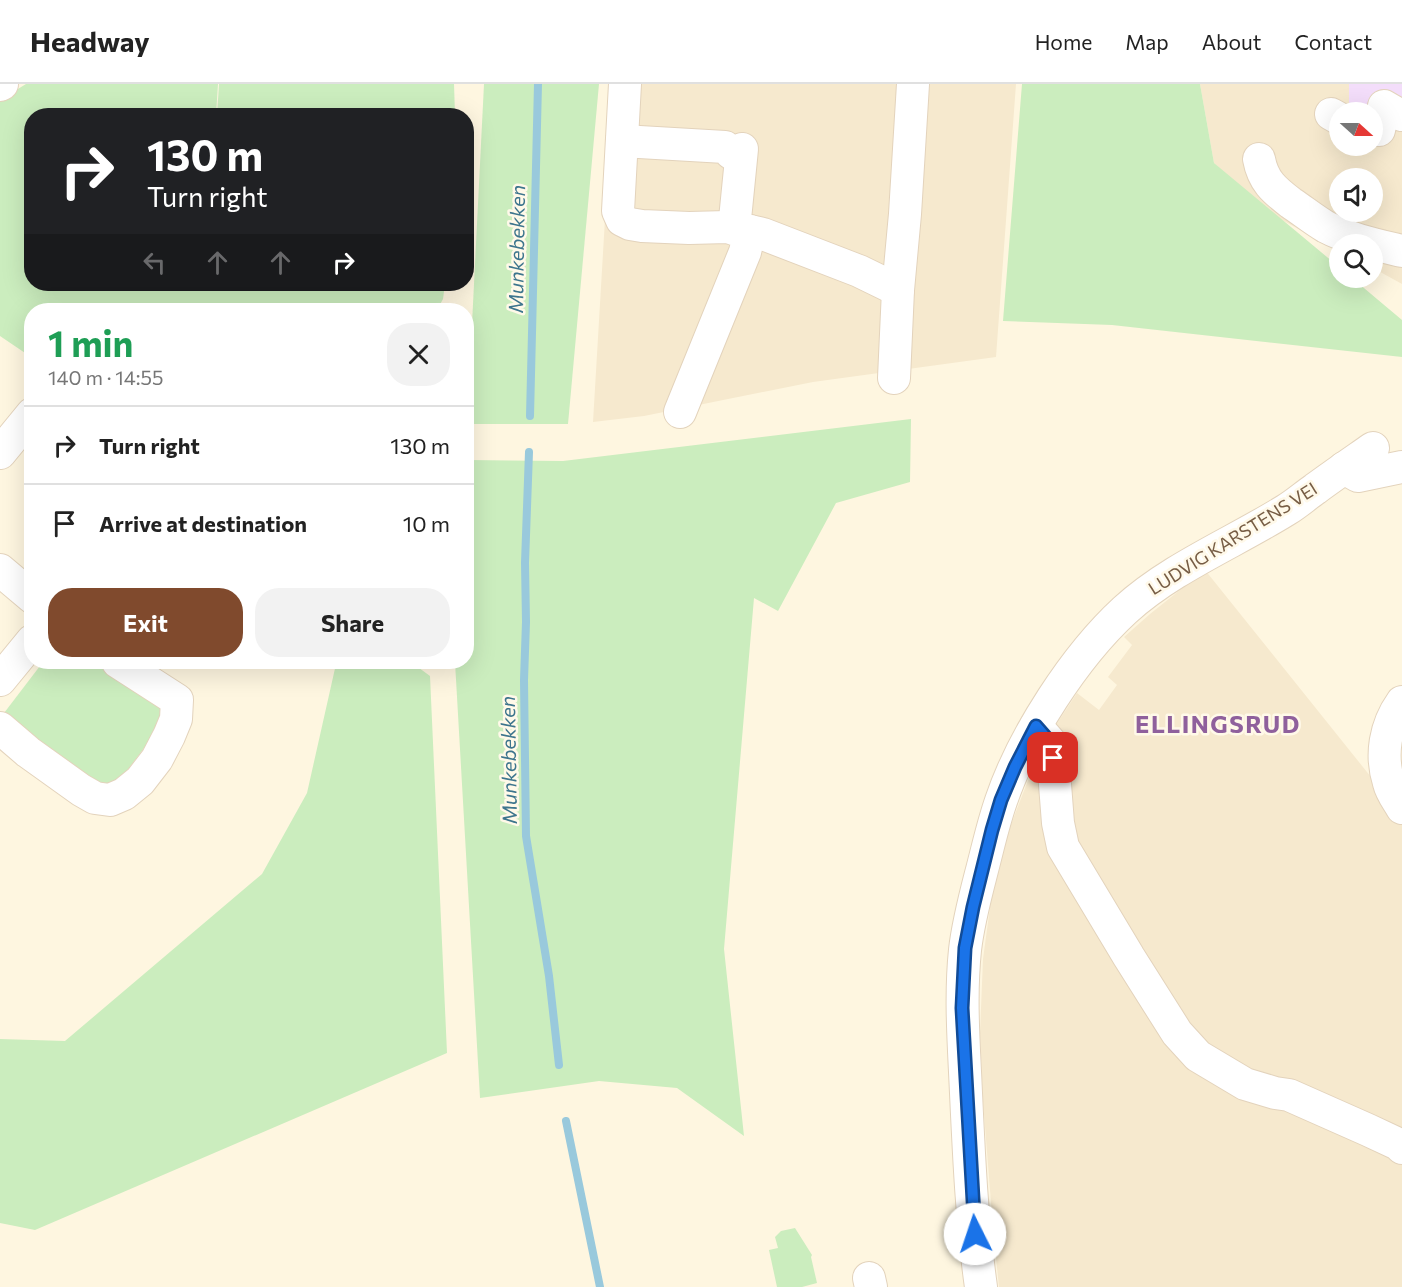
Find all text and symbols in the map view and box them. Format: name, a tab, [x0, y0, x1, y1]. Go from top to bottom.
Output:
text: Headway	[30, 24, 150, 58]
text: Home	[1035, 29, 1092, 54]
text: Map	[1125, 29, 1169, 54]
text: About	[1202, 29, 1261, 54]
text: Contact	[1294, 29, 1372, 54]
north arrow	[1329, 102, 1383, 156]
map controls	[1329, 102, 1383, 288]
text: 130 m	[147, 128, 263, 180]
icon: right	[48, 132, 126, 210]
button: sound	[1329, 168, 1383, 222]
text: Turn right	[147, 180, 267, 213]
water label: Munkebekken	[503, 185, 529, 313]
button: search	[1329, 234, 1383, 288]
icon: left	[138, 246, 171, 279]
icon: ahead	[201, 246, 234, 279]
icon: ahead	[264, 246, 297, 279]
icon: right	[327, 246, 360, 279]
text: 1 min	[48, 320, 133, 364]
button: close	[387, 323, 450, 386]
text: 140 m · 14:55	[48, 365, 164, 389]
icon: right	[48, 429, 81, 462]
text: Turn right	[99, 432, 200, 459]
text: 130 m	[390, 432, 450, 459]
street label: LUDVIG KARSTENS VEI	[1144, 477, 1321, 599]
icon: arrive	[48, 507, 81, 540]
text: Arrive at destination	[99, 510, 307, 537]
text: 10 m	[403, 510, 450, 537]
button: Exit	[48, 588, 243, 657]
button: Share	[255, 588, 450, 657]
water label: Munkebekken	[495, 696, 521, 824]
district label: ELLINGSRUD	[1135, 709, 1301, 738]
pin	[1027, 732, 1078, 783]
icon: arrive	[1036, 741, 1069, 774]
position arrow	[943, 1202, 1007, 1266]

